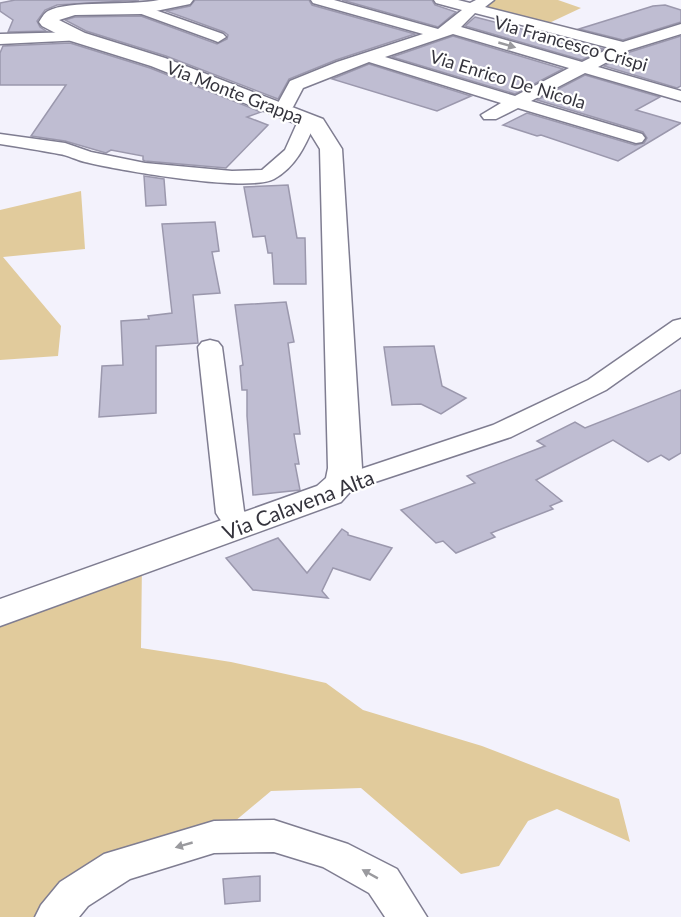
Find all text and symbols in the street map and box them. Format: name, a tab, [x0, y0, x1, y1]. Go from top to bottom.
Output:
street label: Via Francesco Crispi	[492, 11, 650, 75]
one-way arrow	[498, 41, 516, 50]
street label: Via Enrico De Nicola	[427, 45, 589, 113]
street label: Via Monte Grappa	[164, 56, 306, 128]
street label: Via Calavena Alta	[219, 464, 377, 544]
one-way arrow	[174, 841, 192, 850]
one-way arrow	[361, 869, 378, 879]

